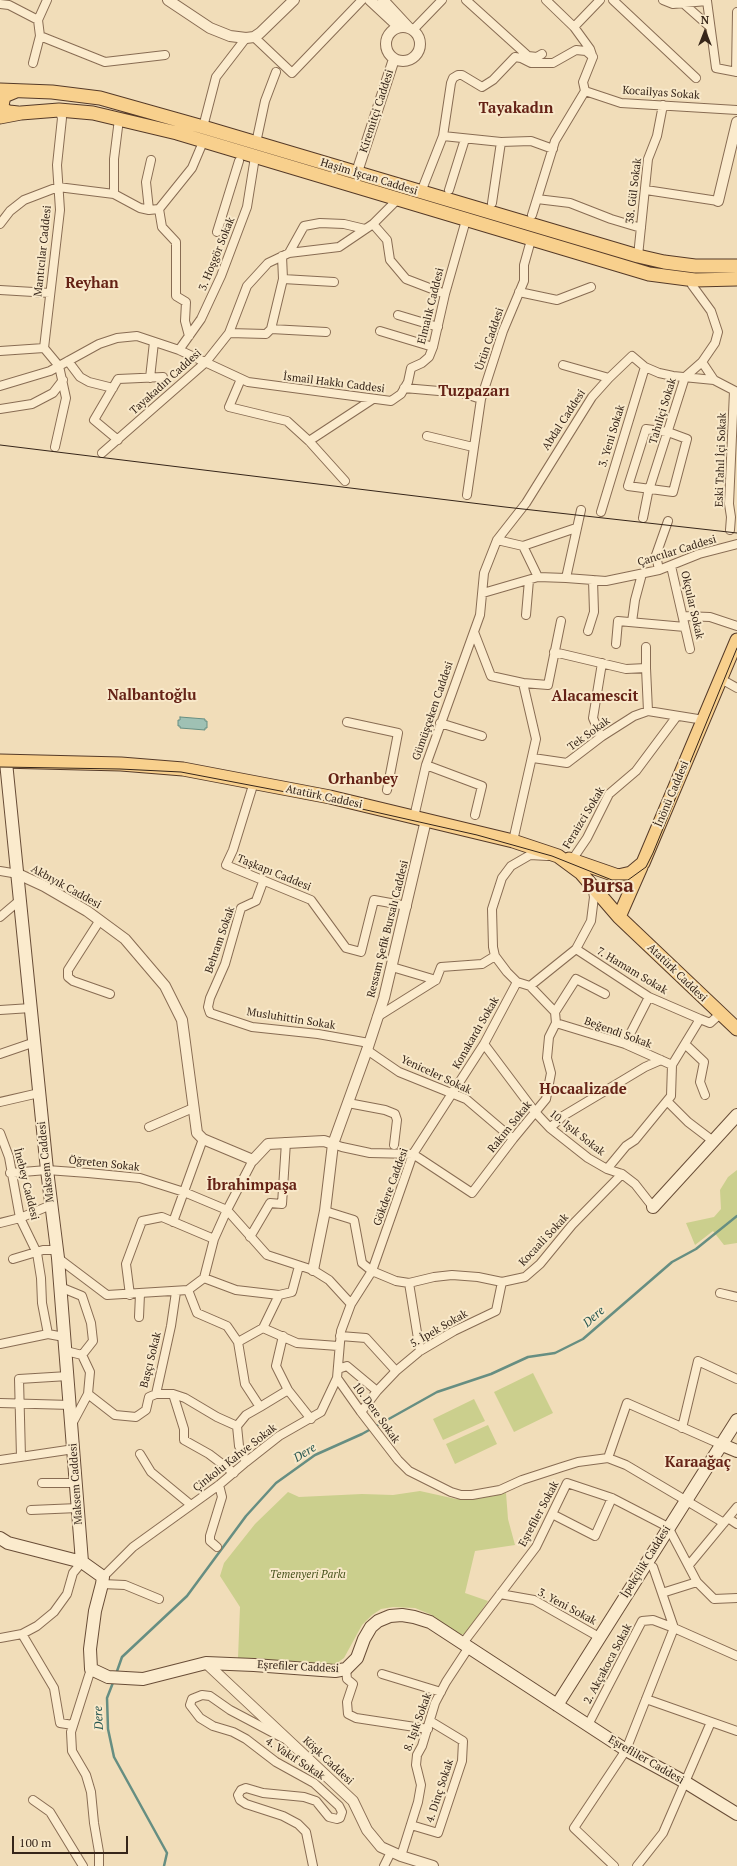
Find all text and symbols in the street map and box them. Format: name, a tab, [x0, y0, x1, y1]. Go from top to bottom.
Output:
north arrow	[685, 12, 725, 52]
text: N	[701, 13, 709, 27]
street label: Kiremitçi Caddesi	[357, 68, 397, 154]
street label: Kocailyas Sokak	[622, 84, 700, 102]
district label: Tayakadın	[479, 100, 553, 118]
street label: Haşim İşcan Caddesi	[319, 156, 419, 198]
street label: 38. Gül Sokak	[623, 157, 645, 225]
street label: Mantıcılar Caddesi	[32, 205, 54, 297]
street label: 3. Hoşgör Sokak	[196, 215, 238, 293]
street label: Elmalık Caddesi	[415, 266, 447, 346]
district label: Reyhan	[65, 275, 119, 293]
street label: Ürün Caddesi	[473, 306, 507, 372]
street label: Tayakadın Caddesi	[128, 346, 204, 418]
street label: İsmail Hakkı Caddesi	[282, 370, 386, 396]
street label: Tahıliçi Sokak	[647, 376, 679, 446]
district label: Tuzpazarı	[438, 383, 510, 401]
street label: Abdal Caddesi	[540, 387, 588, 453]
street label: 3. Yeni Sokak	[596, 403, 628, 469]
street label: Eski Tahıl İçi Sokak	[713, 413, 729, 507]
street label: Çancılar Caddesi	[636, 533, 718, 569]
street label: Okçular Sokak	[678, 570, 706, 640]
street label: Gümüşçeken Caddesi	[410, 660, 456, 762]
district label: Nalbantoğlu	[107, 687, 197, 705]
district label: Alacamescit	[552, 688, 638, 706]
street label: Tek Sokak	[565, 714, 613, 754]
street label: İnönü Caddesi	[652, 759, 692, 829]
district label: Orhanbey	[328, 771, 398, 789]
street label: Atatürk Caddesi	[284, 782, 364, 812]
street label: Feraizci Sokak	[560, 785, 608, 851]
street label: Taşkapı Caddesi	[235, 852, 313, 894]
street label: Ressam Şefik Bursalı Caddesi	[365, 859, 411, 999]
street label: Akbıyık Caddesi	[29, 862, 103, 912]
district label: Bursa	[582, 876, 634, 898]
street label: Behram Sokak	[202, 905, 238, 975]
street label: Atatürk Caddesi	[644, 941, 710, 1005]
street label: 7. Hamam Sokak	[594, 945, 670, 997]
street label: Konakardı Sokak	[450, 995, 502, 1071]
street label: Musluhittin Sokak	[246, 1005, 336, 1033]
street label: Beğendi Sokak	[582, 1015, 654, 1051]
street label: Yeniceler Sokak	[399, 1053, 473, 1097]
district label: Hocaalizade	[539, 1081, 627, 1099]
street label: Rakım Sokak	[485, 1099, 535, 1155]
street label: 10. Işık Sokak	[547, 1107, 607, 1159]
street label: Maksem Caddesi	[35, 1121, 57, 1203]
street label: Gökdere Caddesi	[371, 1146, 411, 1228]
street label: İnebey Caddesi	[11, 1147, 41, 1221]
street label: Öğreten Sokak	[68, 1154, 140, 1174]
district label: İbrahimpaşa	[207, 1177, 297, 1195]
street label: Kocaali Sokak	[516, 1211, 572, 1269]
water label: Dere	[580, 1304, 608, 1330]
street label: 5. İpek Sokak	[408, 1307, 470, 1351]
street label: Başçı Sokak	[138, 1331, 164, 1389]
street label: 10. Dere Sokak	[349, 1380, 403, 1446]
street label: Çinkolu Kahve Sokak	[191, 1421, 279, 1495]
water label: Dere	[291, 1441, 319, 1465]
street label: Maksem Caddesi	[67, 1443, 85, 1525]
district label: Karaağaç	[665, 1454, 731, 1472]
street label: Eşrefiler Sokak	[516, 1479, 562, 1549]
street label: İpekçilik Caddesi	[618, 1523, 674, 1601]
park label: Temenyeri Parkı	[270, 1568, 346, 1582]
street label: 3. Yeni Sokak	[535, 1586, 599, 1628]
street label: 2. Akçakoca Sokak	[581, 1622, 635, 1706]
street label: Eşrefiler Caddesi	[257, 1658, 339, 1676]
street label: 8. Işık Sokak	[401, 1691, 435, 1753]
water label: Dere	[91, 1706, 107, 1730]
street label: Eşrefliler Caddesi	[606, 1733, 686, 1787]
street label: Köşk Caddesi	[300, 1734, 356, 1788]
street label: 4. Vakıf Sokak	[263, 1735, 327, 1783]
street label: 4. Dinç Sokak	[424, 1758, 456, 1824]
scale bar	[14, 1828, 130, 1854]
text: 100 m	[19, 1835, 51, 1850]

